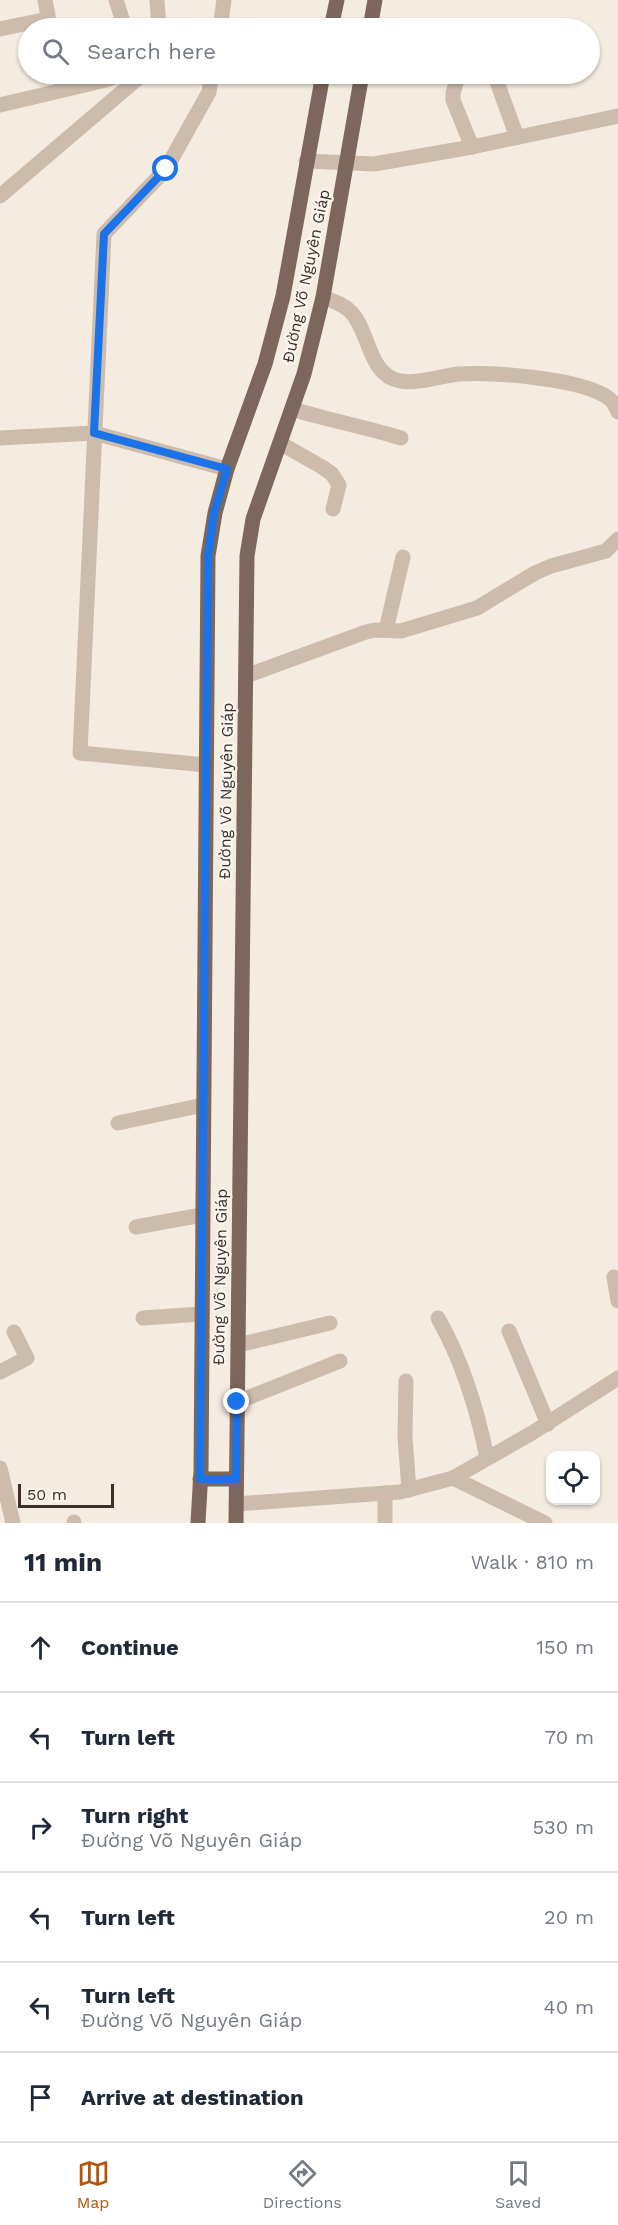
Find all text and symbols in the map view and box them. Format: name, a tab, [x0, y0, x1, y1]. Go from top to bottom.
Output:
search box	[18, 18, 600, 84]
icon: search	[39, 35, 72, 68]
text: Search here	[87, 39, 216, 64]
route start	[152, 155, 178, 181]
street label: Đường Võ Nguyên Giáp	[278, 187, 334, 365]
street label: Đường Võ Nguyên Giáp	[215, 702, 237, 880]
street label: Đường Võ Nguyên Giáp	[209, 1188, 231, 1366]
route end	[223, 1388, 249, 1414]
map controls	[546, 1451, 600, 1505]
button: locate	[546, 1451, 600, 1505]
scale bar	[18, 1481, 114, 1508]
text: 50 m	[27, 1485, 67, 1504]
text: 11 min	[24, 1547, 102, 1577]
text: Walk · 810 m	[471, 1550, 594, 1574]
icon: ahead	[24, 1631, 57, 1664]
text: Continue	[81, 1635, 179, 1660]
text: 150 m	[536, 1635, 594, 1659]
icon: left	[24, 1721, 57, 1754]
text: Turn left	[81, 1725, 175, 1750]
text: 70 m	[545, 1725, 594, 1749]
text: Turn right	[81, 1803, 188, 1828]
icon: right	[24, 1811, 57, 1844]
text: 530 m	[532, 1815, 594, 1839]
text: Đường Võ Nguyên Giáp	[81, 1828, 302, 1852]
icon: left	[24, 1901, 57, 1934]
text: Turn left	[81, 1905, 175, 1930]
text: 20 m	[544, 1905, 594, 1929]
text: Turn left	[81, 1983, 175, 2008]
icon: left	[24, 1991, 57, 2024]
text: 40 m	[543, 1995, 594, 2019]
text: Đường Võ Nguyên Giáp	[81, 2008, 302, 2032]
icon: arrive	[24, 2081, 57, 2114]
text: Arrive at destination	[81, 2085, 304, 2110]
tab: Map	[77, 2157, 110, 2212]
tab: Directions	[263, 2157, 342, 2212]
tab: Saved	[495, 2157, 541, 2212]

